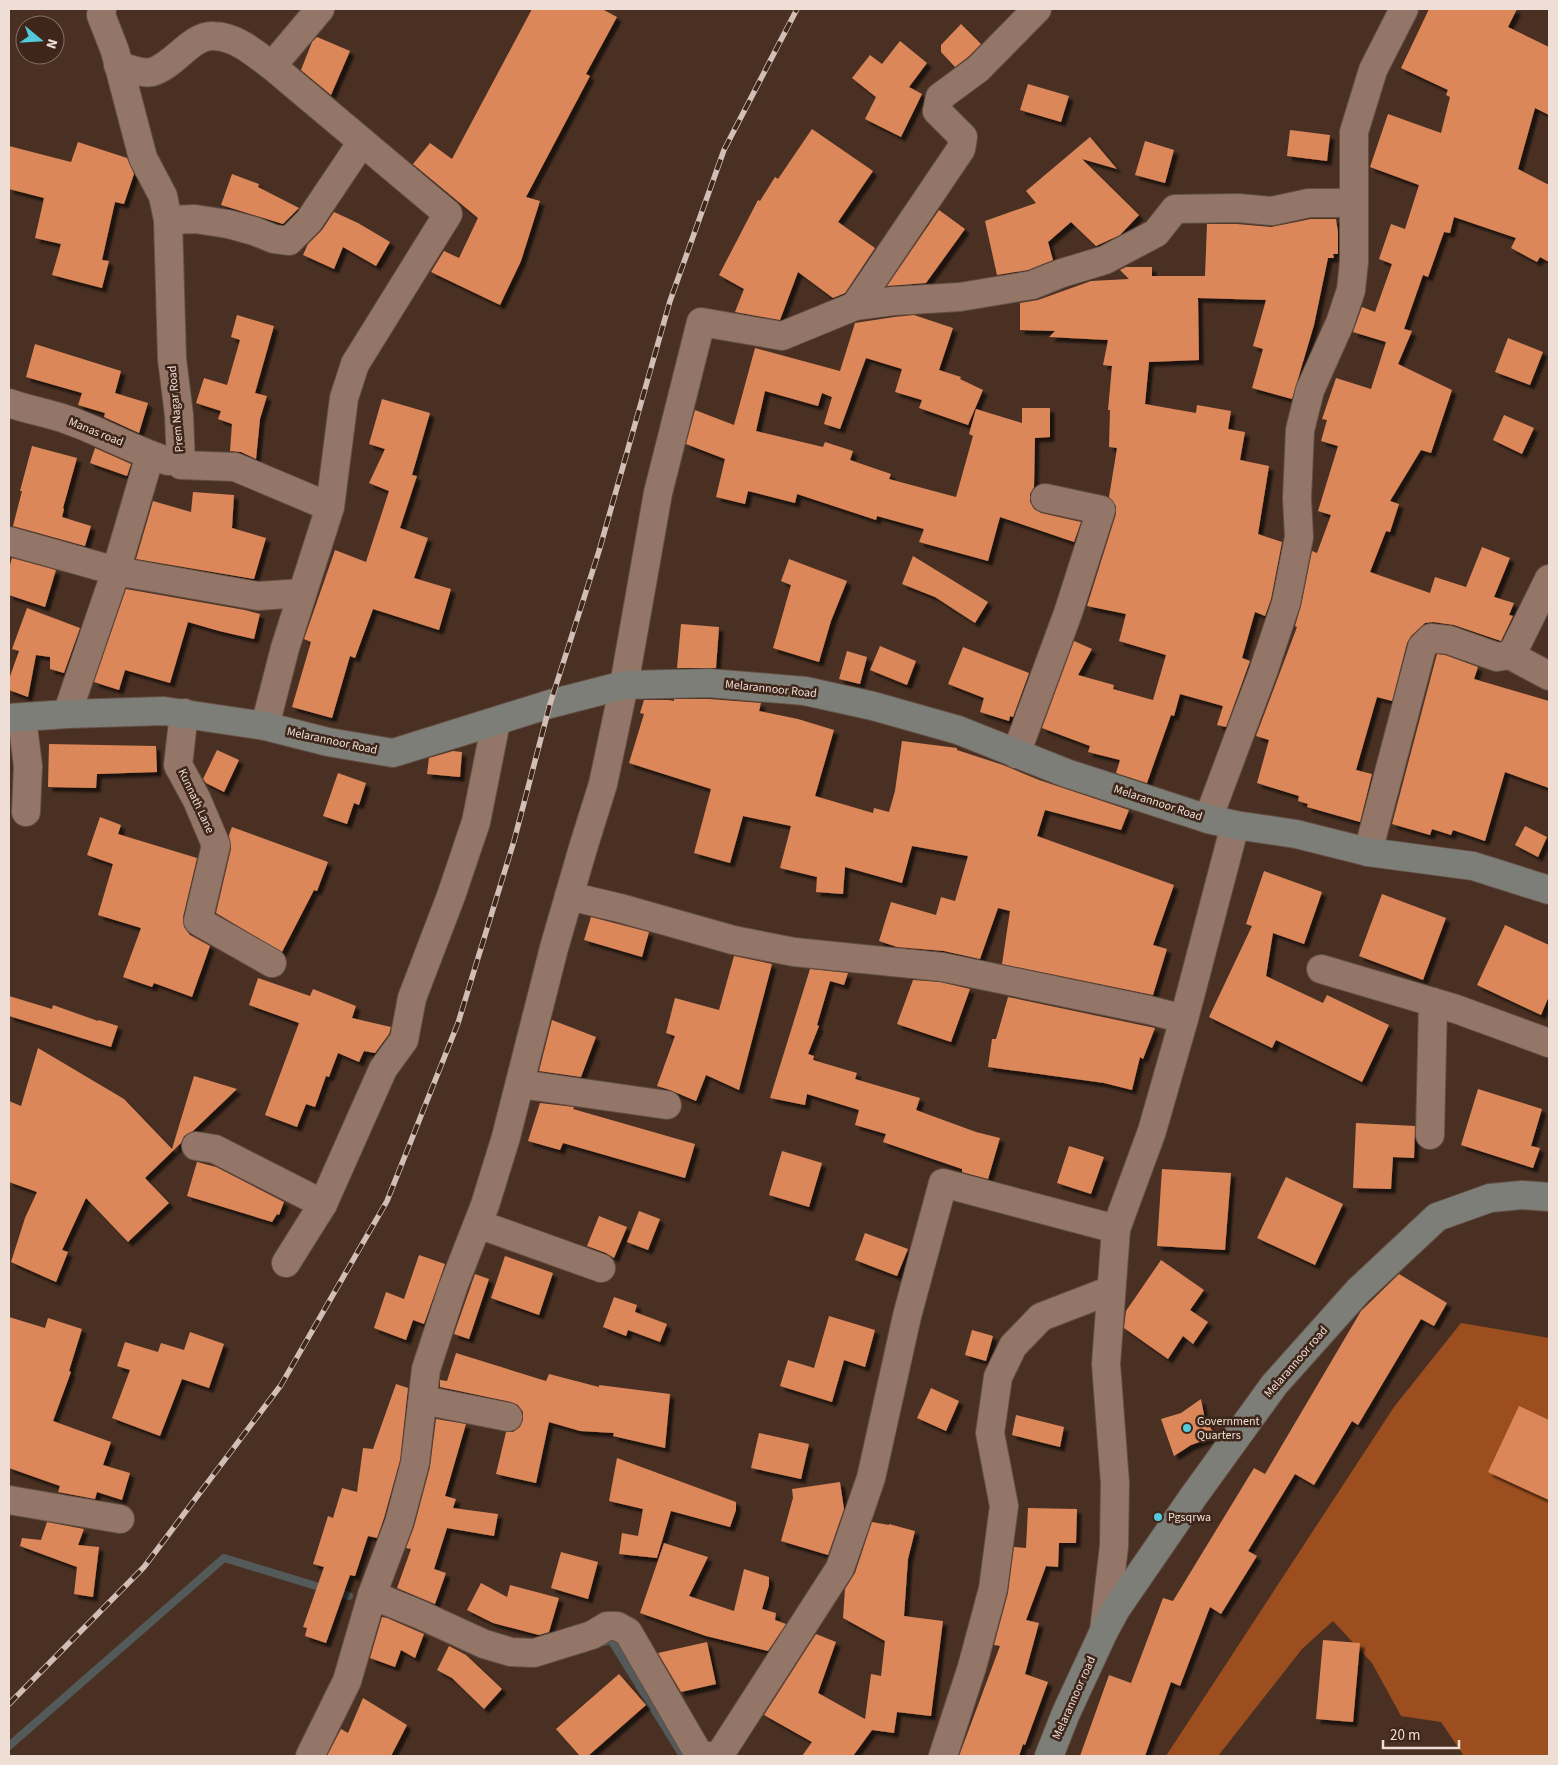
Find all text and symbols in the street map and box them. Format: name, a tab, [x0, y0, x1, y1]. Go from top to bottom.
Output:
north arrow	[15, 15, 65, 65]
text: N	[40, 36, 62, 51]
street label: Prem Nagar Road	[164, 365, 188, 453]
street label: Manas road	[66, 413, 126, 451]
street label: Melarannoor Road	[724, 676, 818, 702]
street label: Melarannoor Road	[285, 723, 379, 759]
street label: Kunnath Lane	[174, 766, 218, 836]
street label: Melarannoor Road	[1112, 781, 1204, 825]
street label: Melarannoor road	[1260, 1323, 1332, 1401]
place label: Government Quarters	[1197, 1413, 1260, 1444]
marker: Government Quarters	[1181, 1422, 1193, 1434]
place label: Pgsqrwa	[1168, 1509, 1211, 1526]
marker: Pgsqrwa	[1152, 1511, 1164, 1523]
street label: Melarannoor road	[1048, 1654, 1100, 1742]
scale bar	[1383, 1718, 1459, 1750]
text: 20 m	[1390, 1725, 1420, 1746]

